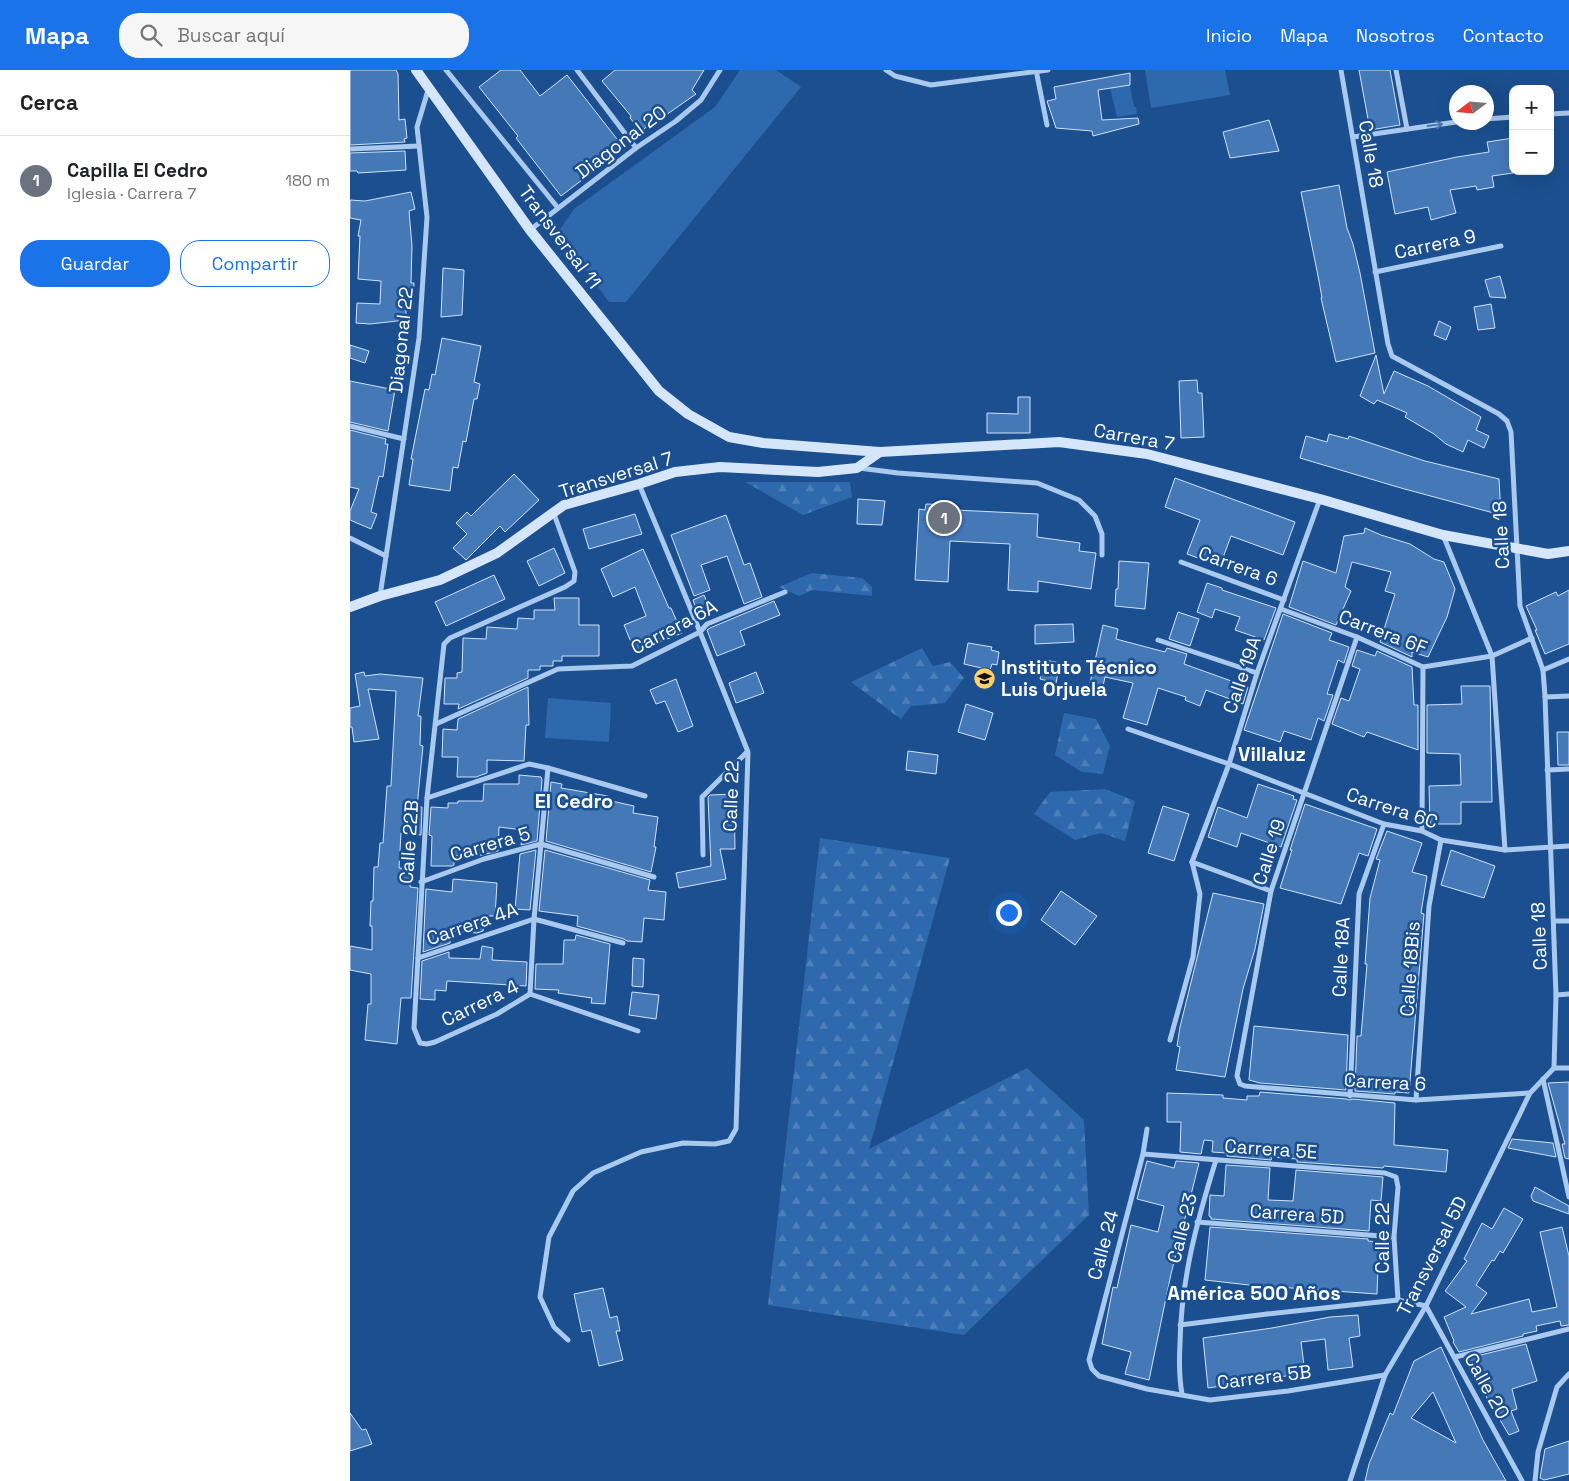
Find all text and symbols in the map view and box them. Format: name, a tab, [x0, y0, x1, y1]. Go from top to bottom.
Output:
search box	[119, 13, 469, 58]
text: Mapa	[25, 20, 89, 51]
icon: search	[137, 21, 165, 49]
text: Buscar aquí	[177, 23, 285, 48]
text: Inicio	[1206, 24, 1252, 47]
text: Mapa	[1280, 24, 1328, 47]
text: Nosotros	[1356, 24, 1435, 47]
text: Contacto	[1463, 24, 1544, 47]
north arrow	[1449, 85, 1494, 130]
map controls	[1509, 85, 1554, 175]
button: +	[1509, 85, 1554, 130]
text: Cerca	[20, 89, 78, 116]
street label: Diagonal 20	[571, 100, 671, 184]
street label: Calle 18	[1353, 118, 1389, 190]
one-way arrow	[1427, 120, 1443, 130]
button: −	[1509, 130, 1554, 175]
text: Capilla El Cedro	[67, 158, 208, 183]
text: 1	[32, 170, 40, 191]
text: 180 m	[285, 170, 330, 191]
street label: Transversal 11	[513, 180, 607, 294]
text: Iglesia · Carrera 7	[67, 183, 196, 204]
street label: Carrera 9	[1392, 223, 1478, 265]
button: Guardar	[20, 240, 170, 287]
button: Compartir	[180, 240, 330, 287]
street label: Diagonal 22	[383, 286, 419, 394]
street label: Carrera 7	[1092, 418, 1177, 456]
street label: Transversal 7	[556, 446, 676, 504]
pin: 1	[928, 499, 960, 537]
street label: Calle 18	[1487, 500, 1515, 570]
street label: Carrera 6	[1195, 540, 1281, 592]
street label: Carrera 6A	[626, 594, 722, 660]
street label: Carrera 6F	[1335, 604, 1431, 660]
street label: Calle 19A	[1217, 633, 1267, 717]
place label: Instituto Técnico Luis Orjuela	[1001, 655, 1157, 702]
school or university icon: Instituto Técnico Luis Orjuela	[973, 666, 997, 690]
district label: Villaluz	[1238, 741, 1306, 767]
street label: Calle 22	[717, 760, 745, 832]
street label: Carrera 6C	[1343, 781, 1441, 835]
district label: El Cedro	[535, 788, 613, 814]
street label: Calle 22B	[394, 799, 424, 885]
street label: Calle 19	[1247, 816, 1291, 888]
street label: Carrera 5	[447, 821, 533, 867]
street label: Carrera 4A	[423, 897, 521, 951]
your location	[996, 900, 1022, 926]
street label: Calle 18	[1525, 901, 1553, 971]
street label: Calle 18A	[1326, 916, 1356, 998]
street label: Calle 18Bis	[1394, 920, 1426, 1018]
street label: Carrera 4	[437, 974, 523, 1032]
street label: Carrera 6	[1343, 1067, 1427, 1097]
street label: Carrera 5E	[1224, 1133, 1318, 1165]
street label: Calle 23	[1161, 1190, 1203, 1266]
street label: Transversal 5D	[1391, 1192, 1473, 1320]
street label: Carrera 5D	[1249, 1198, 1345, 1230]
street label: Calle 22	[1370, 1202, 1395, 1274]
street label: Calle 24	[1082, 1207, 1124, 1283]
district label: América 500 Años	[1167, 1280, 1341, 1306]
street label: Calle 20	[1459, 1348, 1515, 1424]
street label: Carrera 5B	[1215, 1359, 1313, 1395]

